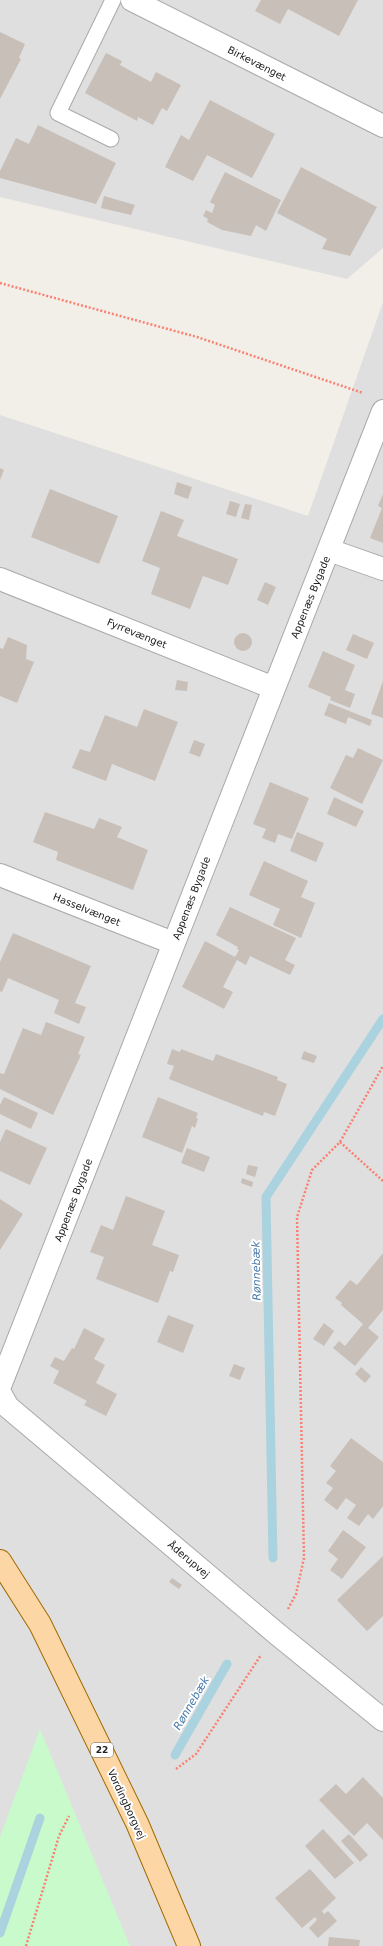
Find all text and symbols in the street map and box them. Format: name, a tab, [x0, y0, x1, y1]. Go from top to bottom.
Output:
street label: Birkevænget	[226, 44, 288, 83]
street label: Appenæs Bygade	[289, 554, 332, 640]
street label: Fyrrevænget	[105, 617, 168, 650]
street label: Appenæs Bygade	[171, 855, 212, 941]
street label: Hasselvænget	[52, 891, 122, 928]
street label: Appenæs Bygade	[53, 1157, 94, 1243]
water label: Rønnebæk	[249, 1241, 264, 1301]
street label: Åderupvej	[166, 1538, 212, 1580]
water label: Rønnebæk	[171, 1674, 212, 1732]
road number: 22	[91, 1743, 113, 1757]
street label: Vordingborgvej	[106, 1768, 147, 1841]

